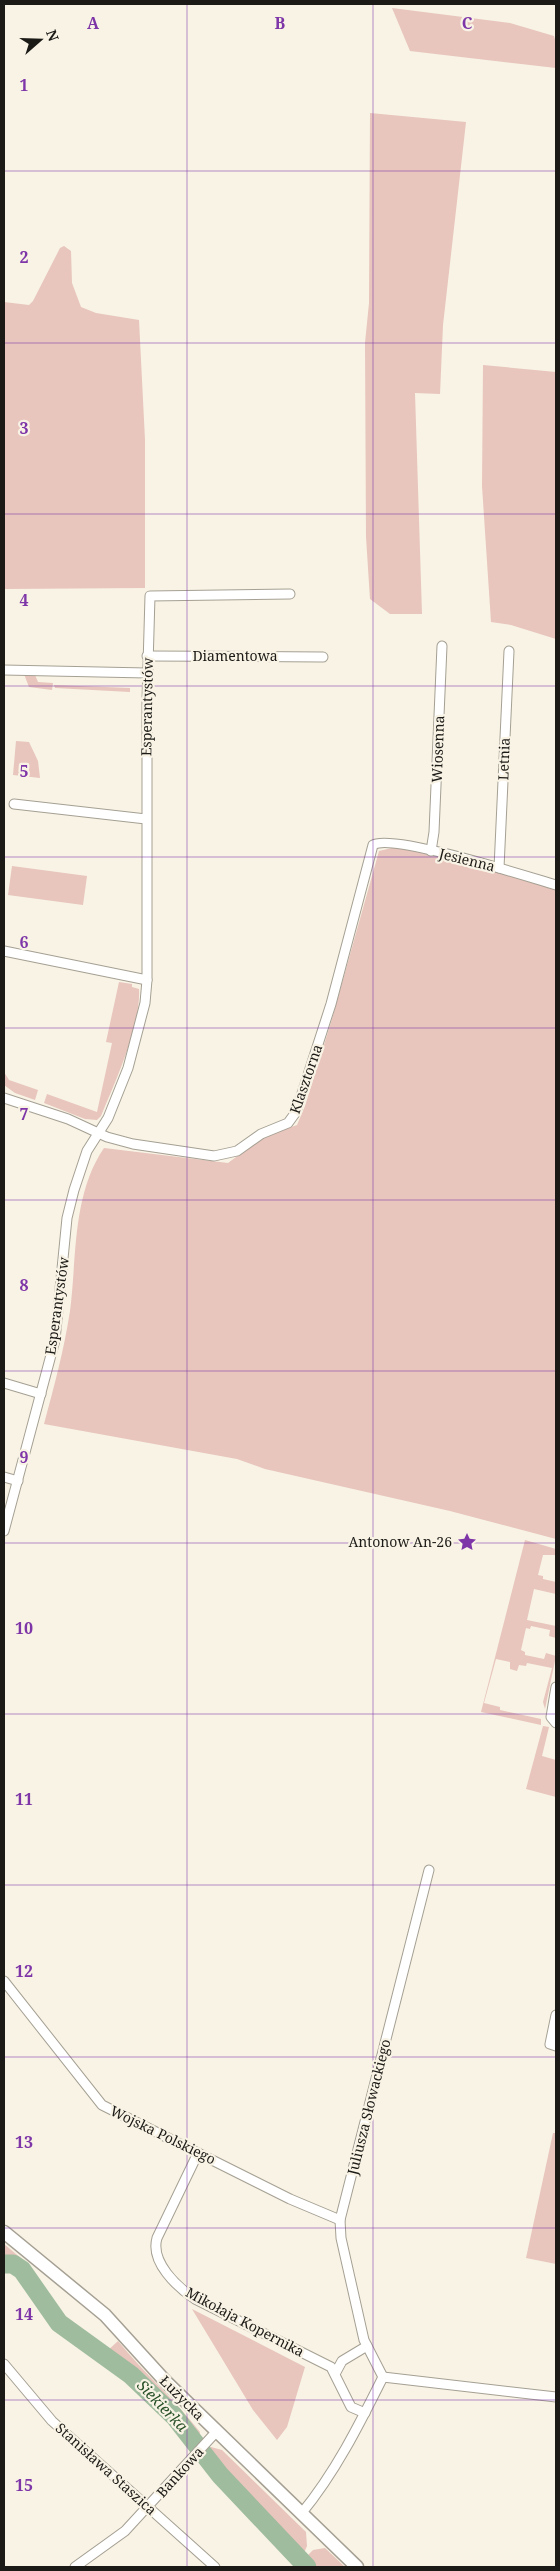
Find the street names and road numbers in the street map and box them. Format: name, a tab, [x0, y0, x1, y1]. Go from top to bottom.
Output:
street label: Diamentowa	[192, 646, 278, 665]
street label: Esperantystów	[136, 657, 157, 756]
street label: Wiosenna	[427, 715, 448, 783]
street label: Letnia	[493, 737, 514, 781]
street label: Jesienna	[436, 843, 497, 876]
street label: Klasztorna	[285, 1042, 326, 1116]
street label: Esperantystów	[40, 1255, 73, 1356]
street label: Juliusza Słowackiego	[342, 2037, 395, 2178]
street label: Wojska Polskiego	[107, 2101, 219, 2168]
street label: Mikołaja Kopernika	[183, 2282, 308, 2361]
street label: Łużycka	[156, 2371, 209, 2424]
street label: Stanisława Staszica	[52, 2418, 161, 2519]
street label: Bankowa	[152, 2442, 208, 2501]

